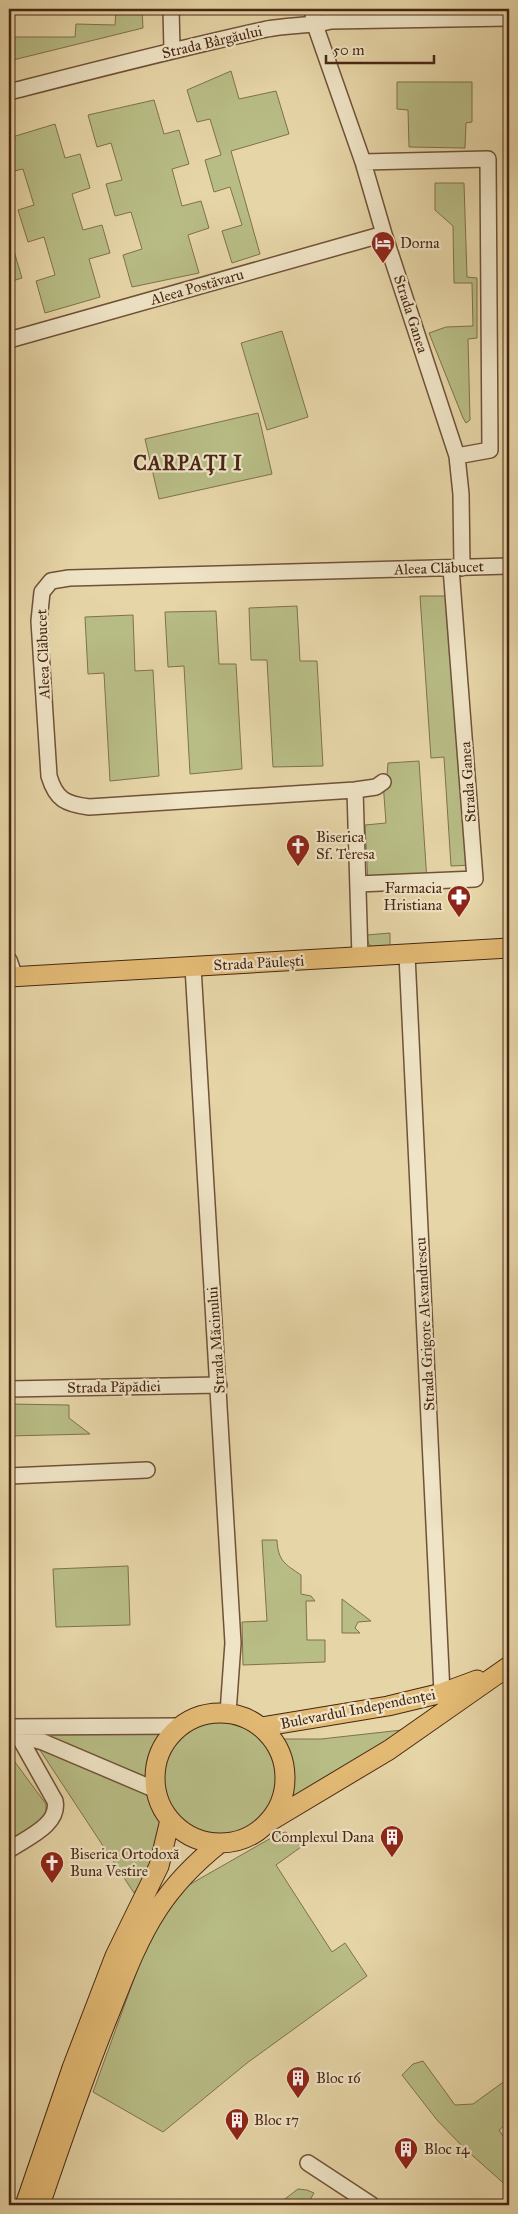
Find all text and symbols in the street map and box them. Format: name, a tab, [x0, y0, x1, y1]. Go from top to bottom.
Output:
street label: Strada Bârgăului	[160, 22, 264, 62]
scale bar	[326, 32, 433, 64]
text: 50 m	[333, 41, 365, 59]
hotel icon: Dorna	[370, 230, 396, 264]
place label: Dorna	[400, 234, 440, 252]
street label: Aleea Postăvaru	[147, 265, 246, 309]
street label: Strada Ganea	[390, 273, 432, 356]
district label: CARPAȚI I	[133, 451, 243, 476]
street label: Aleea Clăbucet	[393, 557, 485, 579]
street label: Aleea Clăbucet	[32, 608, 54, 700]
street label: Strada Ganea	[456, 740, 480, 823]
place label: Biserica Sf. Teresa	[316, 828, 376, 863]
church icon: Biserica Sf. Teresa	[285, 833, 311, 867]
place label: Farmacia Hristiana	[384, 879, 443, 914]
pharmacy icon: Farmacia Hristiana	[446, 884, 472, 918]
street label: Strada Păulești	[213, 952, 305, 974]
street label: Strada Grigore Alexandrescu	[411, 1237, 439, 1411]
street label: Strada Măcinului	[203, 1286, 229, 1394]
street label: Strada Păpădiei	[67, 1377, 161, 1397]
street label: Bulevardul Independenței	[279, 1685, 437, 1733]
building icon: Complexul Dana	[379, 1824, 405, 1858]
place label: Complexul Dana	[271, 1828, 375, 1846]
place label: Biserica Ortodoxă Buna Vestire	[70, 1845, 180, 1880]
church icon: Biserica Ortodoxă Buna Vestire	[39, 1850, 65, 1884]
building icon: Bloc 16	[285, 2065, 311, 2099]
place label: Bloc 16	[316, 2069, 362, 2087]
building icon: Bloc 17	[224, 2107, 250, 2141]
place label: Bloc 17	[254, 2111, 299, 2129]
building icon: Bloc 14	[393, 2136, 419, 2170]
place label: Bloc 14	[424, 2140, 470, 2158]

